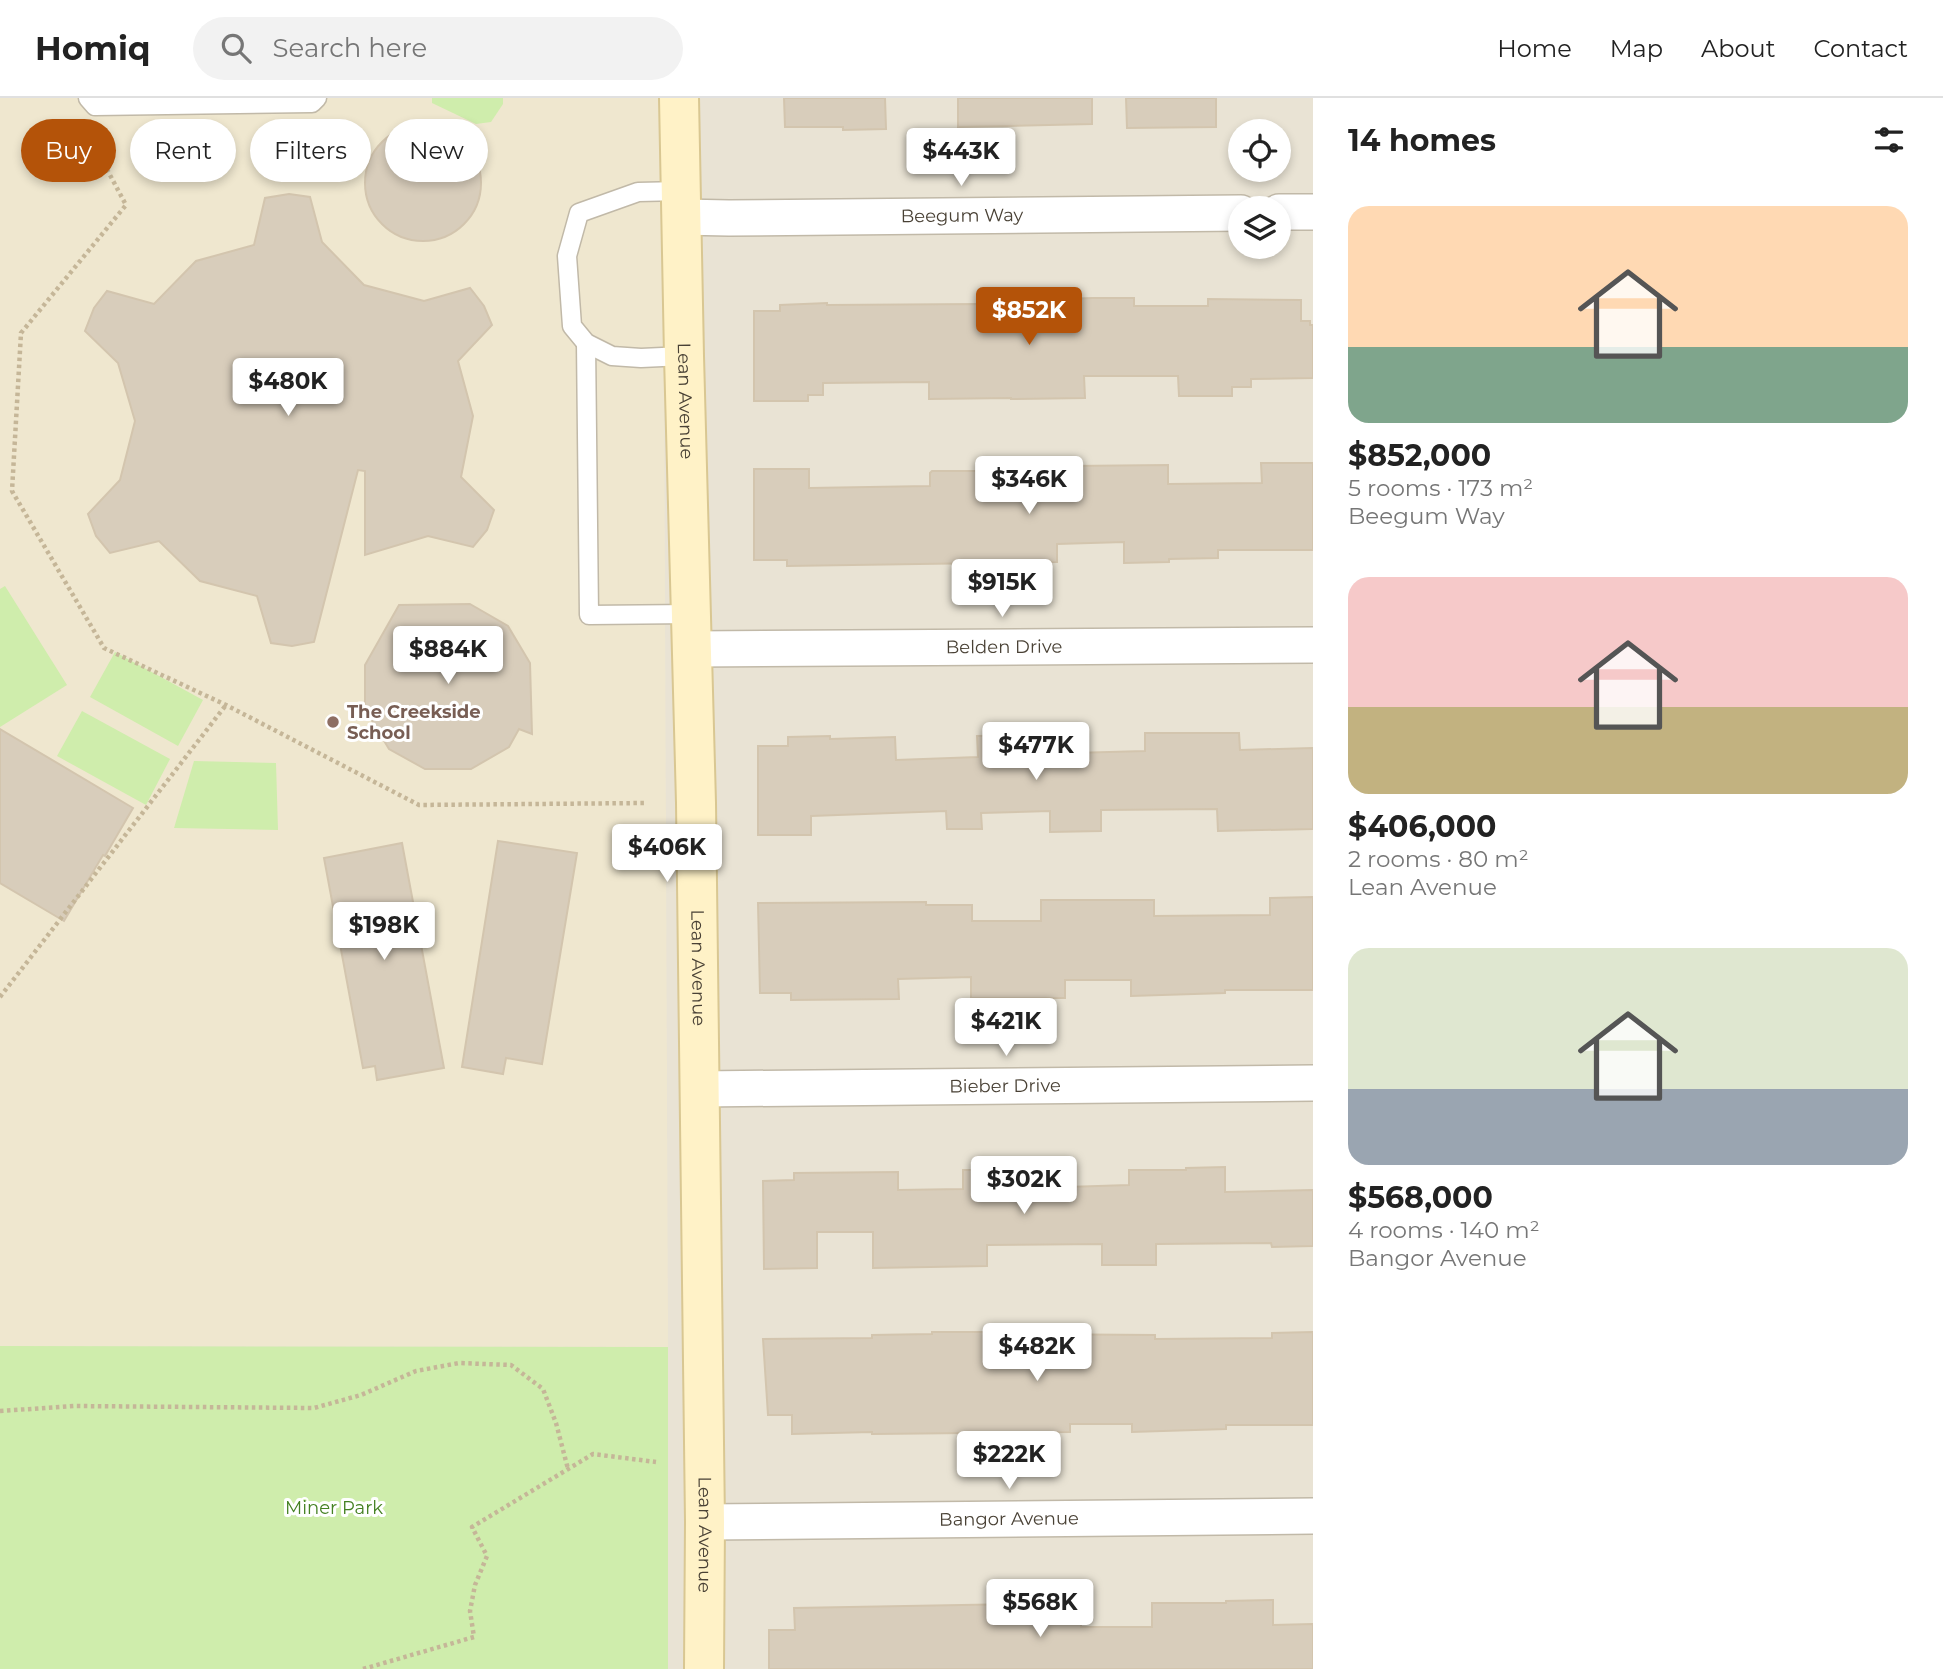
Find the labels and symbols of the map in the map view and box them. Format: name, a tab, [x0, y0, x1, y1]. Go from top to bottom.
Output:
pin: $443K	[912, 129, 1010, 188]
street label: Beegum Way	[901, 204, 1024, 227]
pin: $852K	[980, 288, 1078, 347]
street label: Lean Avenue	[673, 342, 698, 460]
pin: $480K	[239, 358, 337, 418]
pin: $346K	[980, 456, 1078, 516]
pin: $915K	[953, 560, 1051, 619]
pin: $884K	[399, 626, 497, 686]
street label: Belden Drive	[946, 636, 1062, 658]
place label: The Creekside School	[347, 701, 481, 744]
marker: The Creekside School	[325, 714, 341, 730]
pin: $477K	[987, 722, 1085, 782]
pin: $406K	[618, 824, 716, 884]
pin: $198K	[335, 902, 433, 962]
street label: Lean Avenue	[686, 909, 710, 1026]
pin: $421K	[957, 998, 1055, 1058]
street label: Bieber Drive	[949, 1074, 1061, 1098]
pin: $302K	[975, 1156, 1073, 1216]
pin: $482K	[988, 1324, 1086, 1383]
pin: $222K	[960, 1432, 1058, 1491]
street label: Lean Avenue	[693, 1476, 716, 1593]
park label: Miner Park	[285, 1497, 383, 1519]
street label: Bangor Avenue	[939, 1507, 1079, 1531]
pin: $568K	[991, 1580, 1089, 1639]

